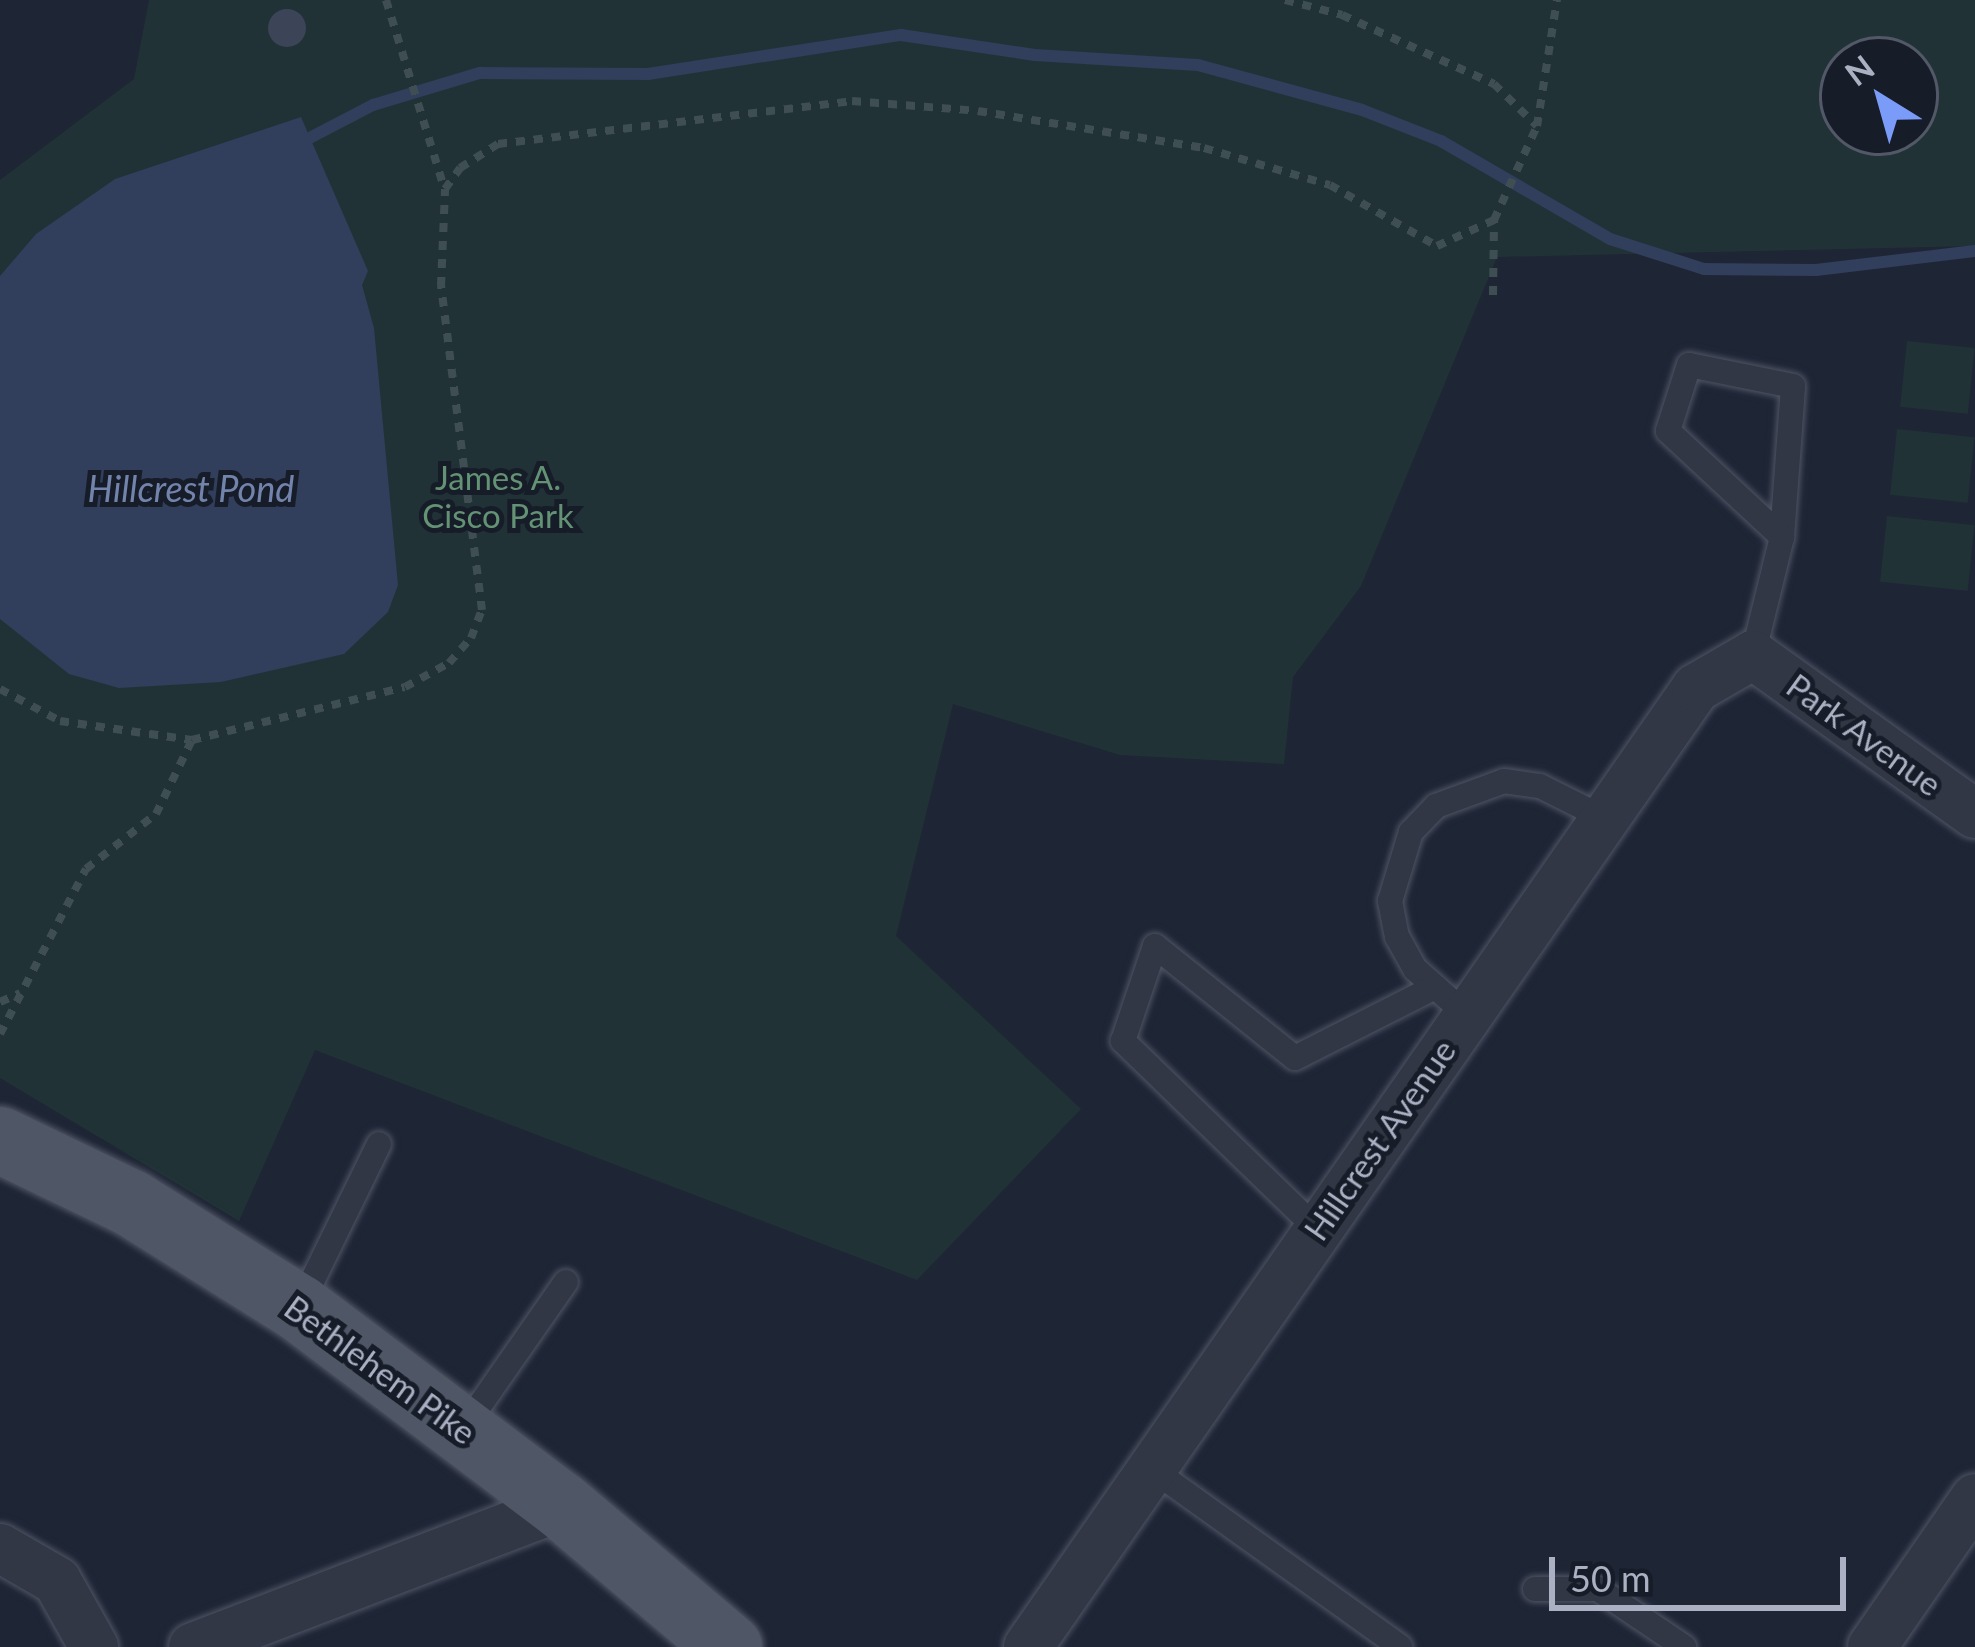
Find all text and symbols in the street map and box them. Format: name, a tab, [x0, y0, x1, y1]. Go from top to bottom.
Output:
north arrow	[1819, 36, 1939, 156]
text: N	[1837, 46, 1881, 93]
park label: James A. Cisco Park	[422, 458, 574, 536]
water label: Hillcrest Pond	[88, 467, 294, 511]
street label: Park Avenue	[1779, 665, 1949, 805]
street label: Hillcrest Avenue	[1296, 1032, 1464, 1248]
street label: Bethlehem Pike	[277, 1288, 483, 1452]
scale bar	[1555, 1533, 1852, 1607]
text: 50 m	[1570, 1556, 1651, 1600]

